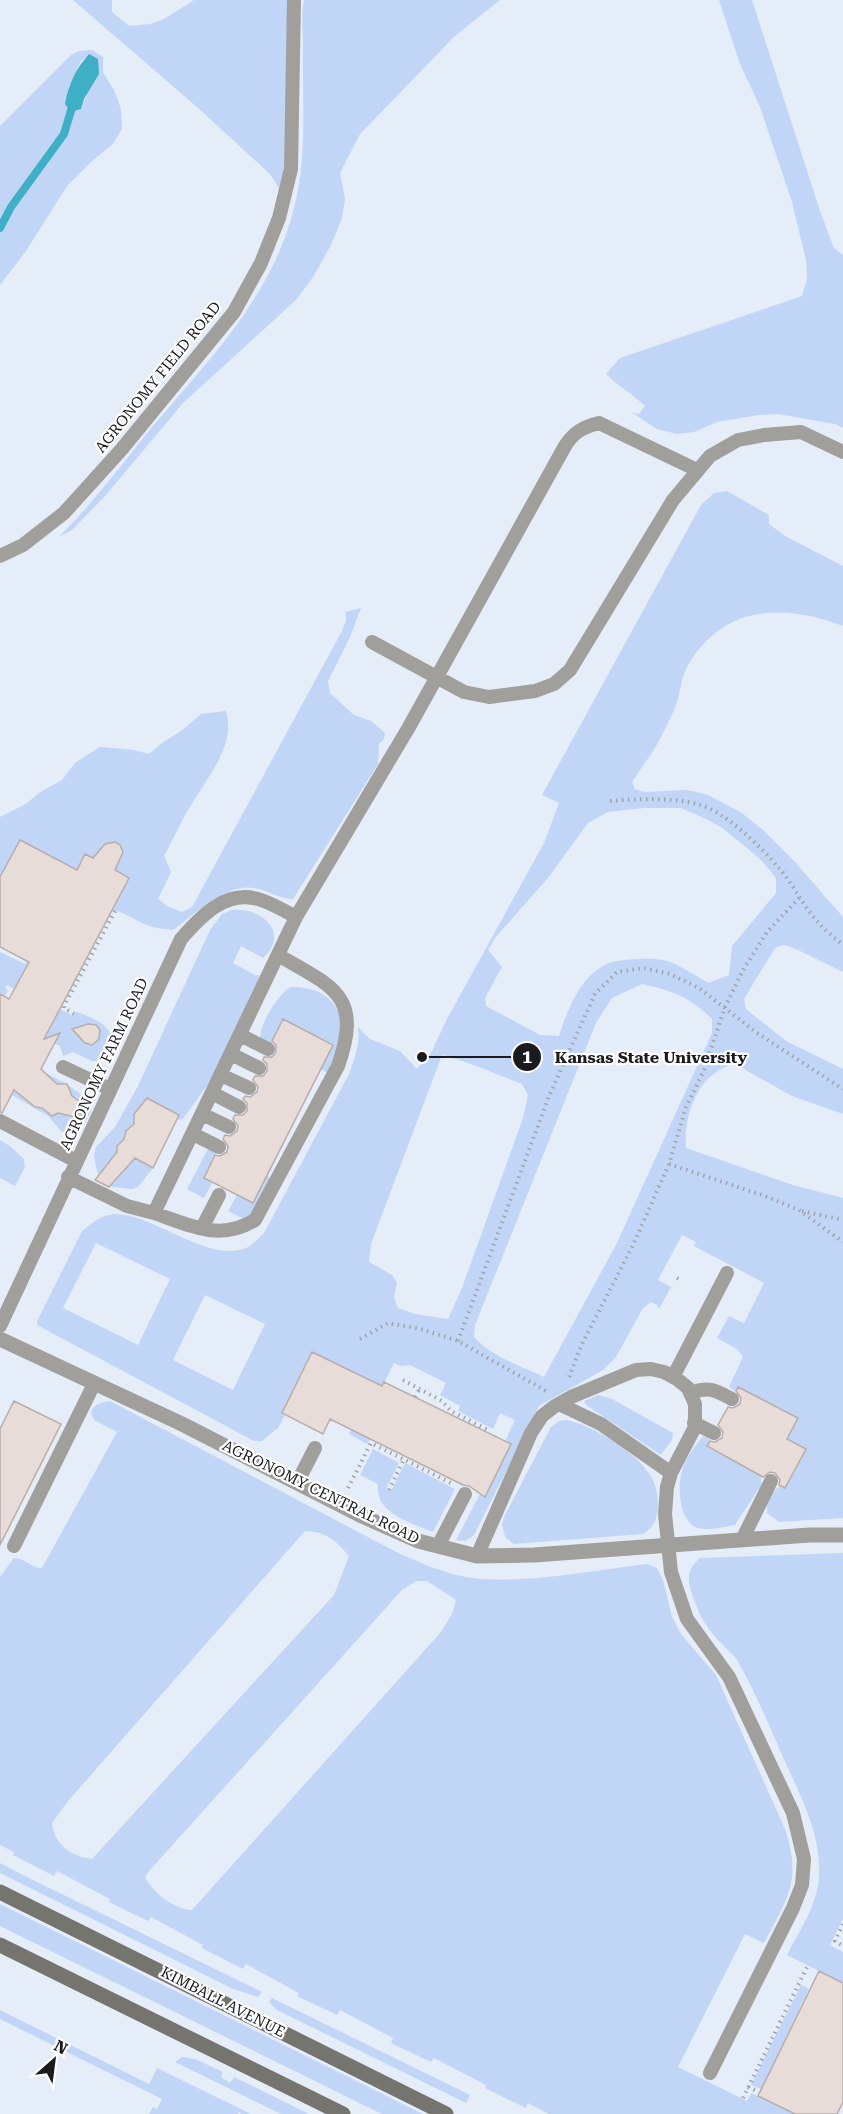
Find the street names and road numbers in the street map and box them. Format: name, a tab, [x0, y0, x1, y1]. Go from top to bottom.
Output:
street label: AGRONOMY FIELD ROAD	[91, 298, 225, 456]
street label: AGRONOMY FARM ROAD	[56, 975, 152, 1153]
street label: AGRONOMY CENTRAL ROAD	[220, 1436, 422, 1548]
street label: KIMBALL AVENUE	[158, 1963, 288, 2041]

